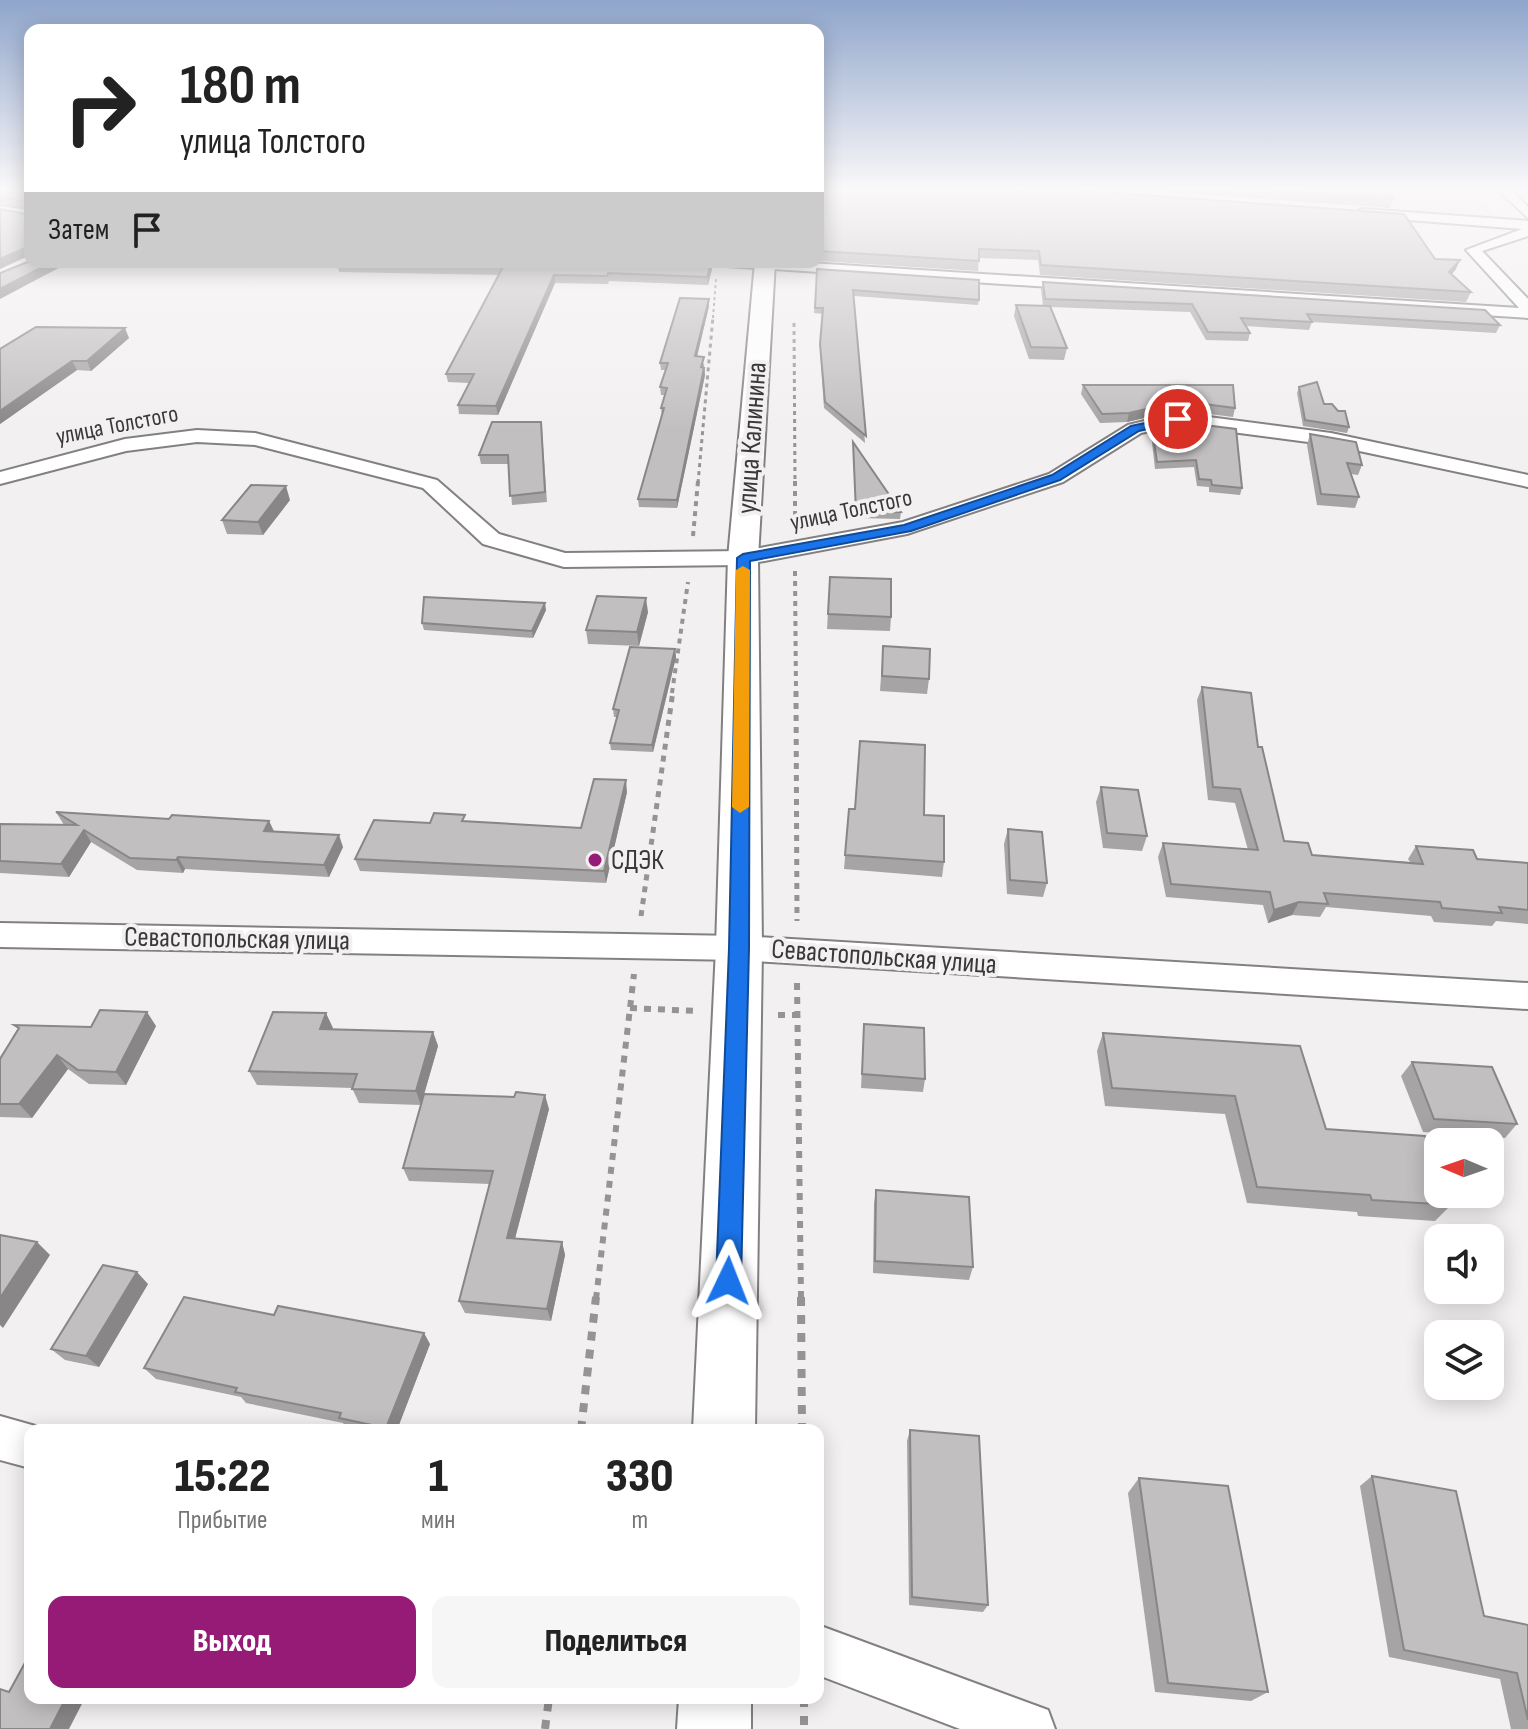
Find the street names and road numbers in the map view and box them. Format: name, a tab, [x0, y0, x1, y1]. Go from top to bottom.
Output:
street label: улица Калинина	[730, 361, 774, 515]
street label: улица Толстого	[53, 399, 181, 451]
street label: улица Толстого	[787, 483, 915, 537]
street label: Севастопольская улица	[124, 921, 350, 957]
street label: Севастопольская улица	[770, 933, 998, 981]

